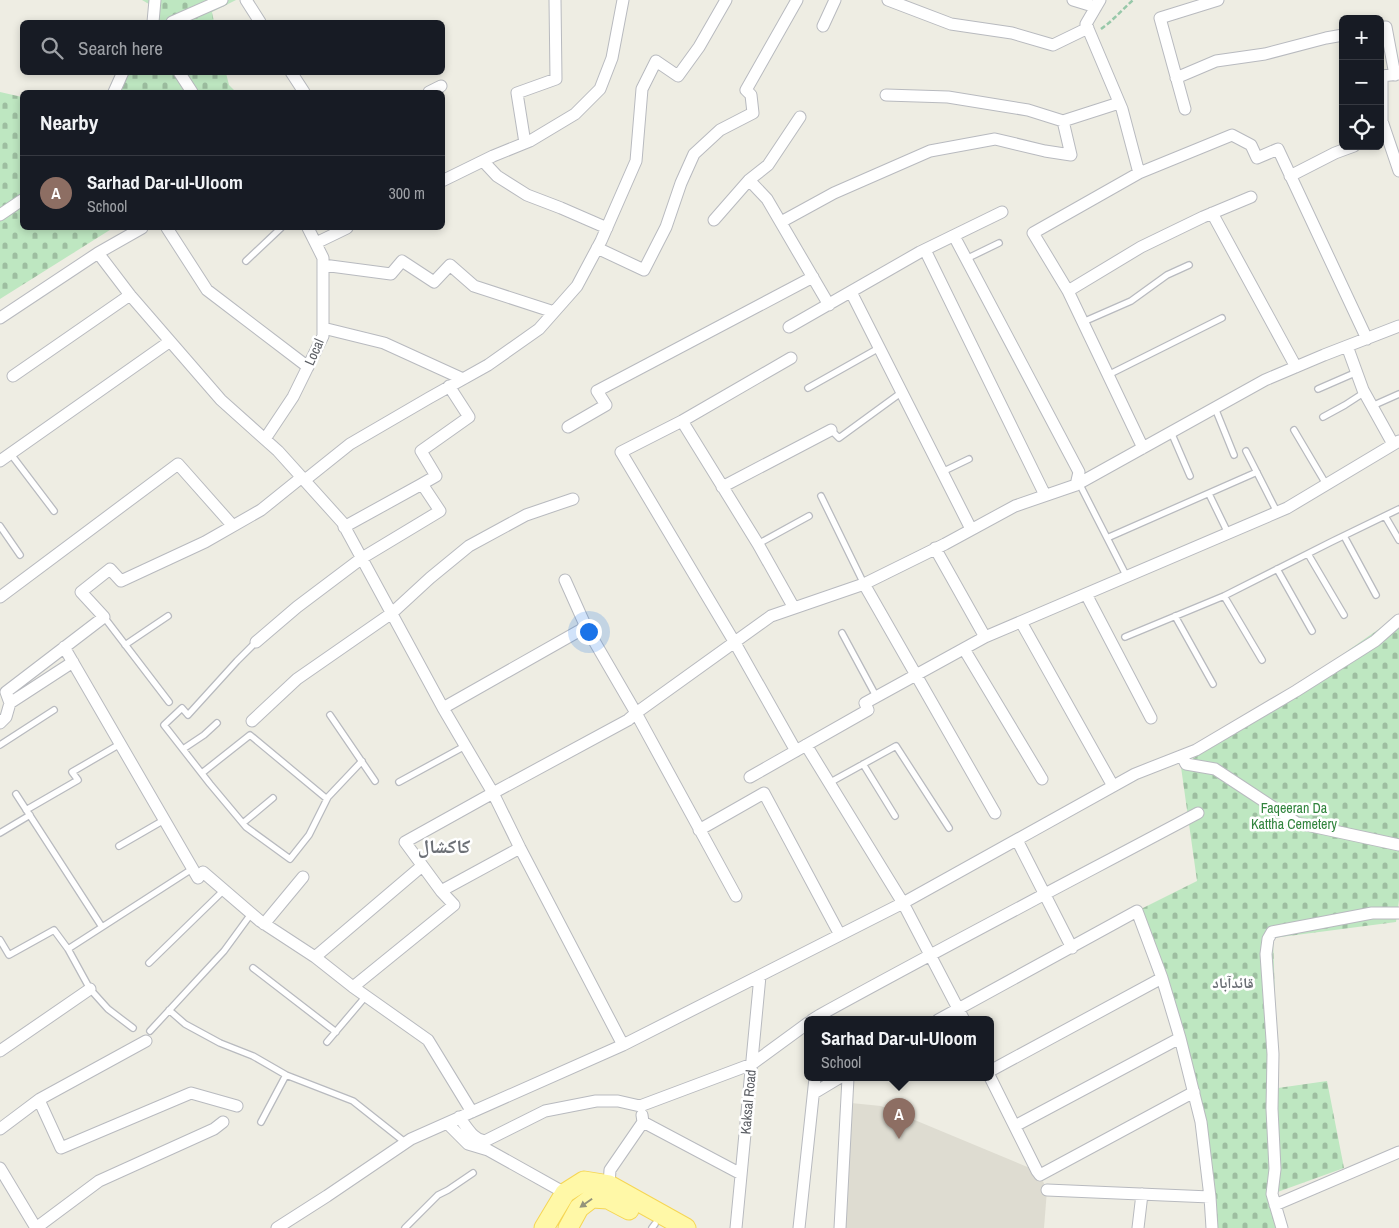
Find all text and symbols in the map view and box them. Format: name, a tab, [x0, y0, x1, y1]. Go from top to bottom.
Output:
map controls	[1339, 15, 1384, 150]
button: +	[1339, 15, 1384, 60]
search box	[20, 20, 445, 75]
icon: search	[38, 34, 66, 62]
text: Search here	[78, 35, 163, 61]
button: −	[1339, 60, 1384, 105]
button: locate	[1339, 105, 1384, 150]
text: Nearby	[40, 108, 98, 137]
text: Sarhad Dar-ul-Uloom	[87, 169, 243, 195]
text: A	[51, 182, 61, 204]
text: 300 m	[389, 182, 425, 204]
text: School	[87, 195, 127, 217]
street label: Local	[300, 336, 328, 368]
your location	[576, 619, 602, 645]
park label: Faqeeran Da Kattha Cemetery	[1251, 799, 1337, 833]
district label: کاکشال	[418, 833, 471, 859]
district label: قائدآباد	[1212, 972, 1254, 993]
popup	[804, 1016, 994, 1081]
text: Sarhad Dar-ul-Uloom	[821, 1025, 977, 1051]
text: School	[821, 1051, 861, 1073]
street label: Kaksal Road	[736, 1069, 760, 1135]
pin: A	[883, 1098, 915, 1139]
one-way arrow	[579, 1198, 593, 1208]

